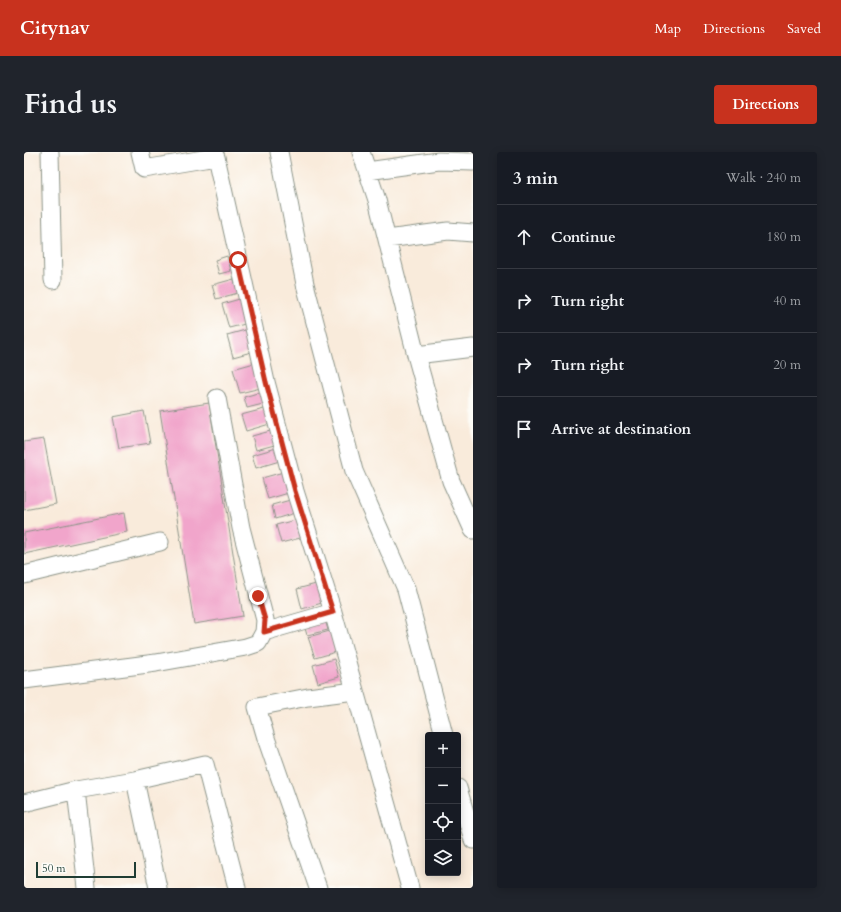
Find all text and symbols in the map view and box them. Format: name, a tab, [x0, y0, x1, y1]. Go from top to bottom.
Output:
text: Citynav	[20, 15, 90, 41]
text: Map	[655, 19, 681, 38]
text: Directions	[703, 19, 765, 38]
text: Saved	[787, 19, 821, 38]
text: Find us	[24, 85, 117, 123]
button: Directions	[714, 85, 817, 124]
text: 3 min	[513, 167, 558, 190]
text: Walk · 240 m	[726, 169, 801, 187]
icon: ahead	[513, 226, 535, 248]
text: Continue	[551, 227, 616, 247]
text: 180 m	[767, 228, 801, 246]
route start	[229, 251, 247, 269]
icon: right	[513, 290, 535, 312]
text: Turn right	[551, 291, 624, 311]
text: 40 m	[773, 292, 801, 310]
icon: right	[513, 354, 535, 376]
text: Turn right	[551, 355, 624, 375]
text: 20 m	[773, 356, 801, 374]
icon: arrive	[513, 418, 535, 440]
text: Arrive at destination	[551, 419, 691, 439]
route end	[249, 587, 267, 605]
map controls	[425, 732, 461, 876]
button: +	[425, 732, 461, 768]
button: −	[425, 768, 461, 804]
button: locate	[425, 804, 461, 840]
button: layers	[425, 840, 461, 876]
scale bar	[36, 860, 136, 879]
text: 50 m	[42, 861, 66, 876]

